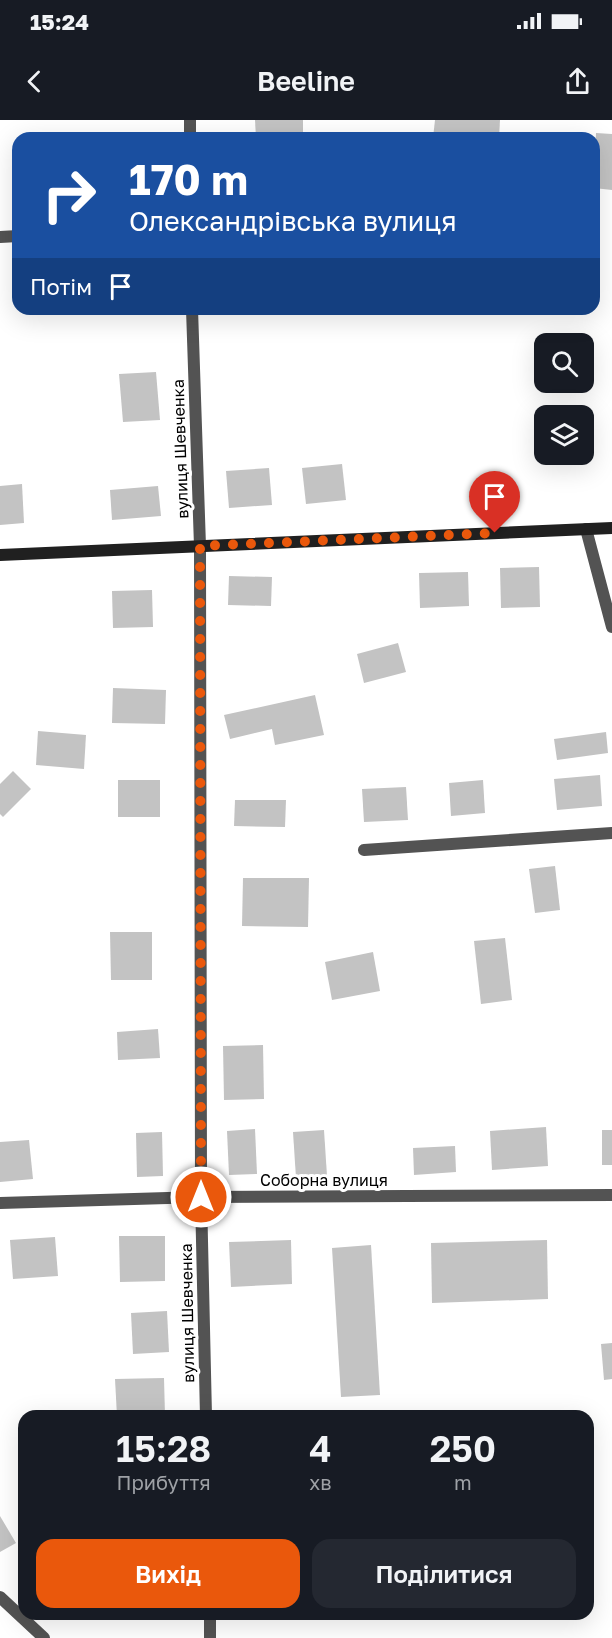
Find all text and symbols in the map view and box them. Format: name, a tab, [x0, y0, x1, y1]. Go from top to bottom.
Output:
text: 15:24	[30, 8, 89, 35]
icon: back	[18, 65, 51, 98]
text: Beeline	[257, 65, 355, 97]
icon: share	[561, 65, 594, 98]
text: 170 m	[129, 154, 248, 204]
icon: right	[30, 156, 108, 234]
text: Олександрівська вулиця	[129, 205, 457, 237]
icon: arrive	[104, 270, 137, 303]
text: Потім	[30, 273, 92, 300]
map controls	[534, 333, 594, 465]
button: search	[534, 333, 594, 393]
street label: вулиця Шевченка	[168, 379, 192, 519]
button: layers	[534, 405, 594, 465]
pin	[469, 471, 520, 533]
icon: arrive	[478, 480, 511, 513]
position arrow	[169, 1165, 233, 1229]
street label: Соборна вулиця	[260, 1170, 388, 1190]
street label: вулиця Шевченка	[176, 1243, 198, 1383]
text: 15:28	[116, 1427, 211, 1470]
text: 4	[309, 1427, 332, 1470]
text: 250	[430, 1427, 496, 1470]
text: Прибуття	[117, 1470, 211, 1494]
text: хв	[309, 1470, 332, 1494]
text: m	[454, 1470, 472, 1494]
button: Вихід	[36, 1539, 300, 1608]
button: Поділитися	[312, 1539, 576, 1608]

